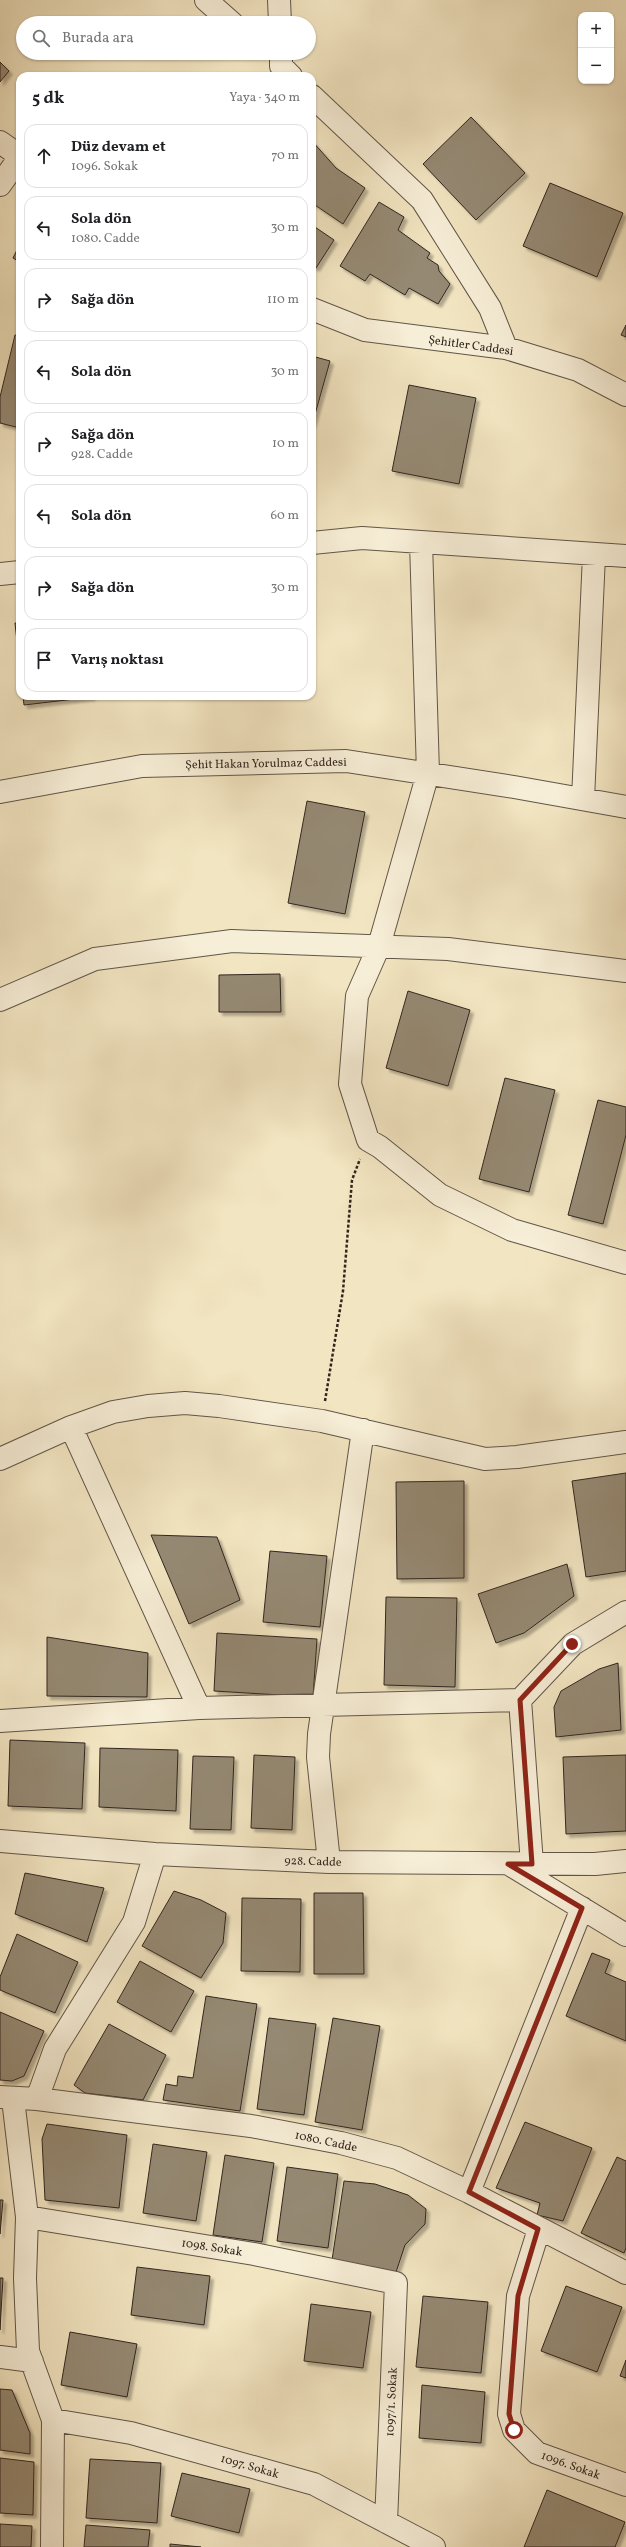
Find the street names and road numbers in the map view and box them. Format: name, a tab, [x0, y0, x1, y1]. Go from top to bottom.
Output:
street label: Şehitler Caddesi	[427, 332, 515, 360]
street label: Şehit Hakan Yorulmaz Caddesi	[185, 755, 347, 773]
street label: 928. Cadde	[284, 1853, 342, 1871]
street label: 1080. Cadde	[293, 2128, 359, 2156]
street label: 1098. Sokak	[180, 2235, 244, 2261]
street label: 1097/1. Sokak	[382, 2367, 402, 2437]
street label: 1096. Sokak	[539, 2448, 603, 2484]
street label: 1097. Sokak	[219, 2451, 281, 2483]

